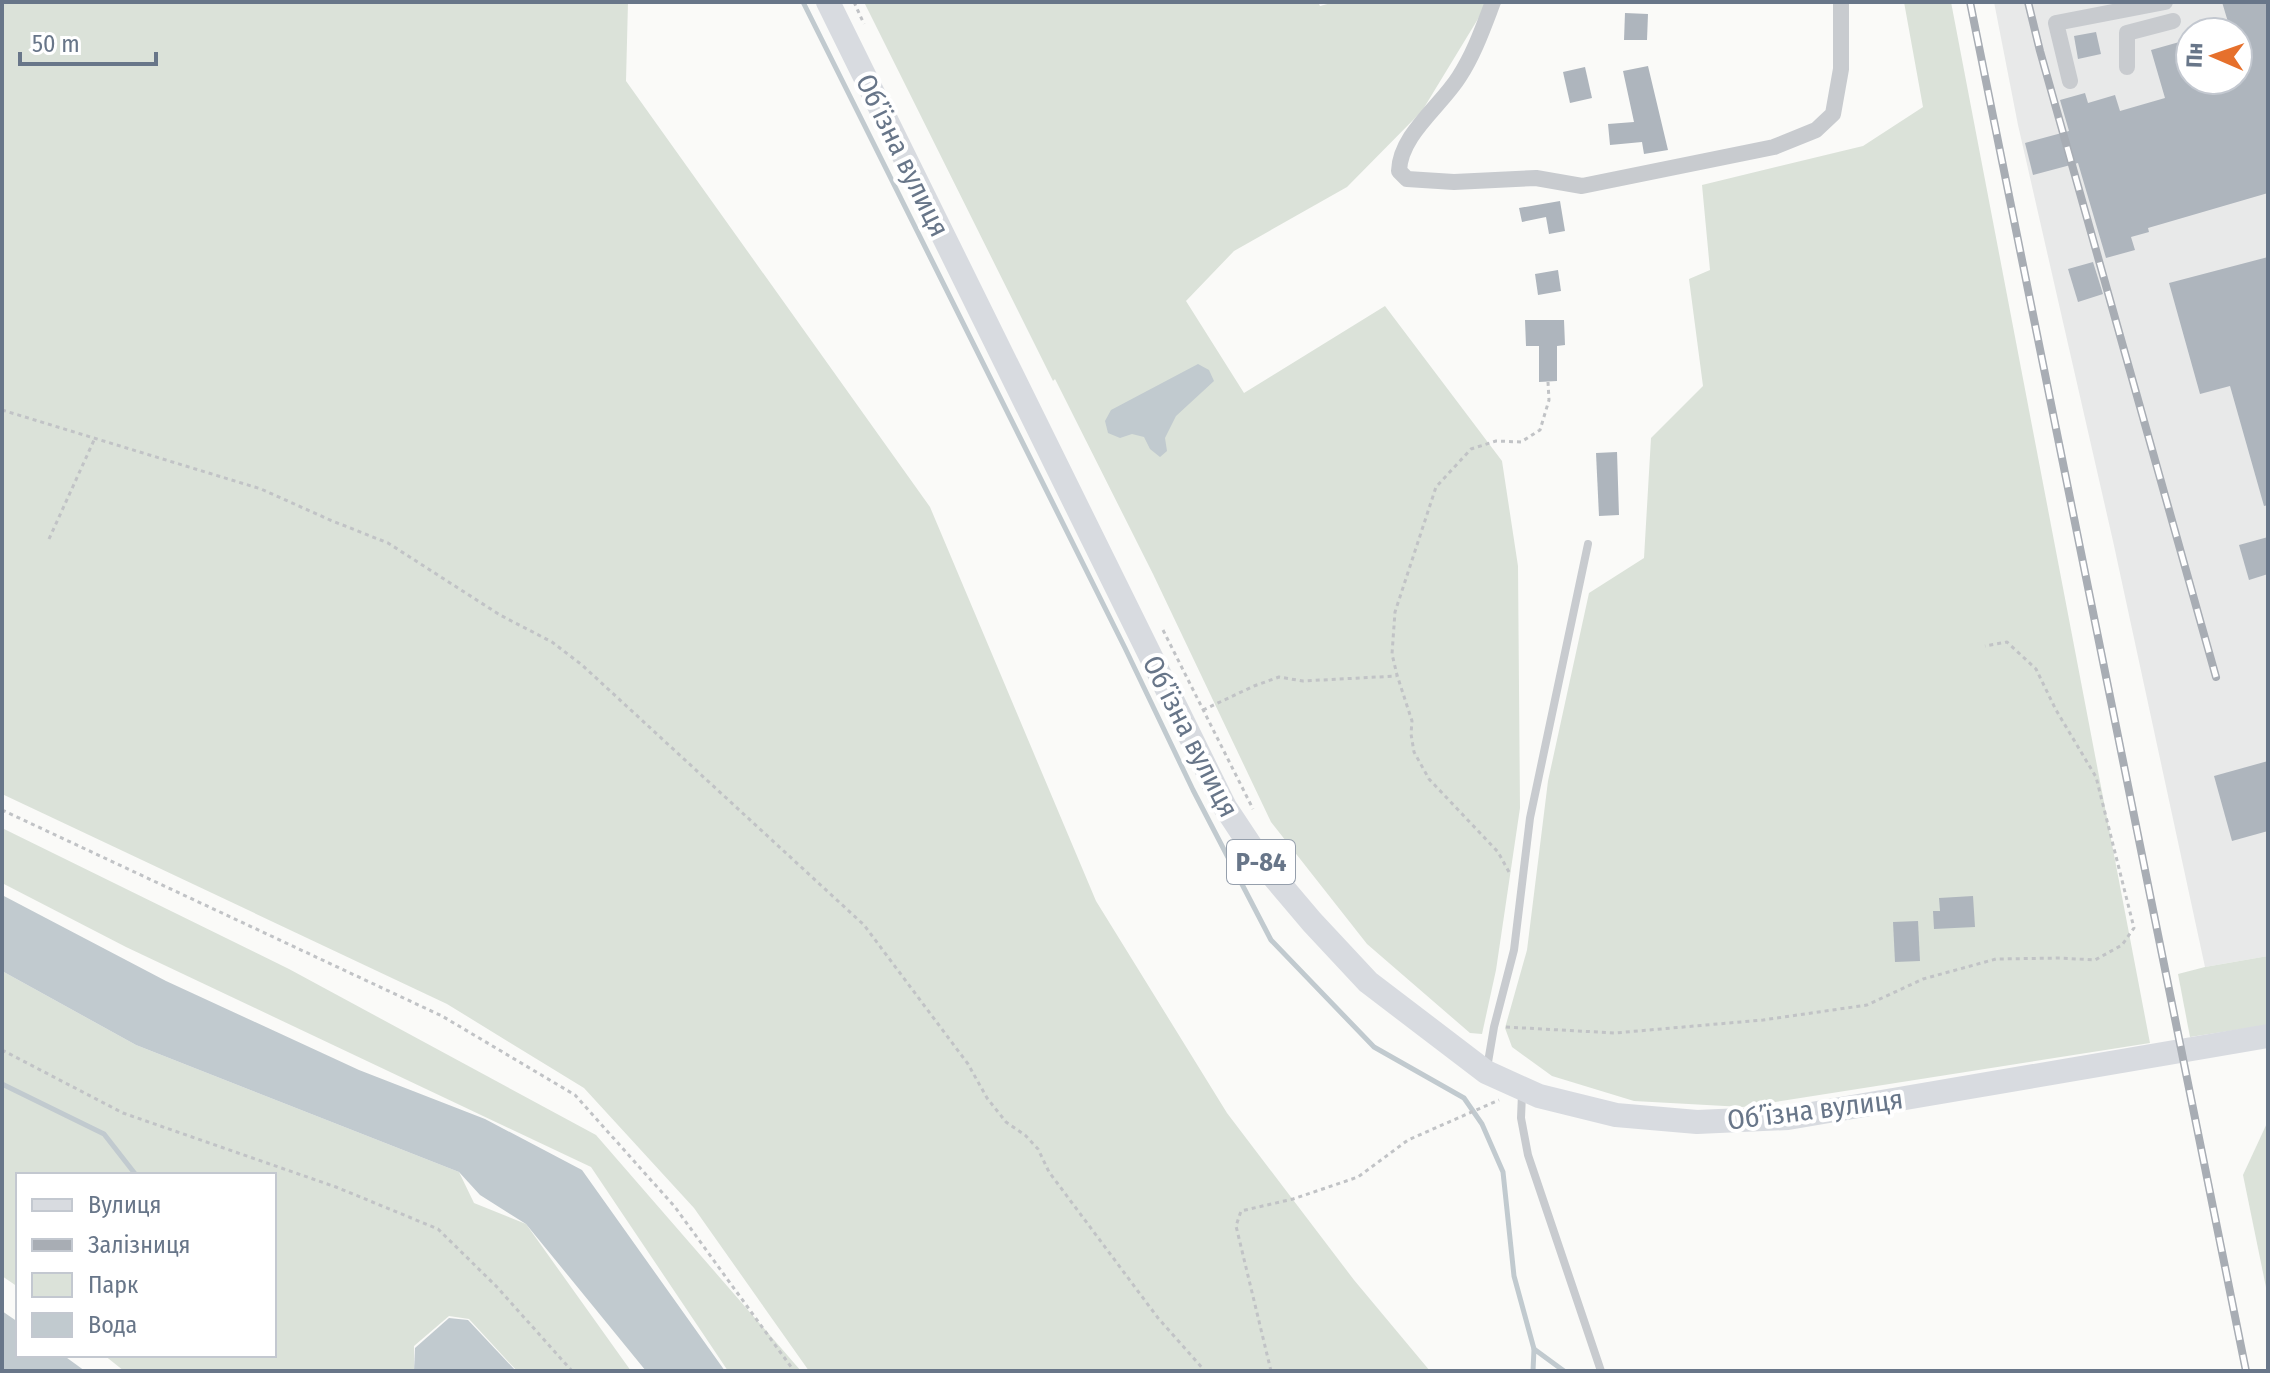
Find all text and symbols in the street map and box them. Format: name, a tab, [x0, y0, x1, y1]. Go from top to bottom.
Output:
scale bar	[20, 16, 156, 66]
north arrow	[2174, 16, 2254, 96]
text: 50 m	[32, 30, 80, 58]
text: Пн	[2181, 42, 2208, 68]
street label: Обʼїзна вулиця	[849, 69, 956, 242]
street label: Обʼїзна вулиця	[1136, 650, 1245, 822]
road number: Р-84	[1227, 840, 1295, 884]
street label: Обʼїзна вулиця	[1725, 1082, 1905, 1137]
legend	[16, 1173, 276, 1357]
text: Вулиця	[88, 1191, 161, 1219]
text: Залізниця	[88, 1231, 190, 1259]
text: Парк	[88, 1271, 139, 1299]
text: Вода	[88, 1311, 137, 1339]

